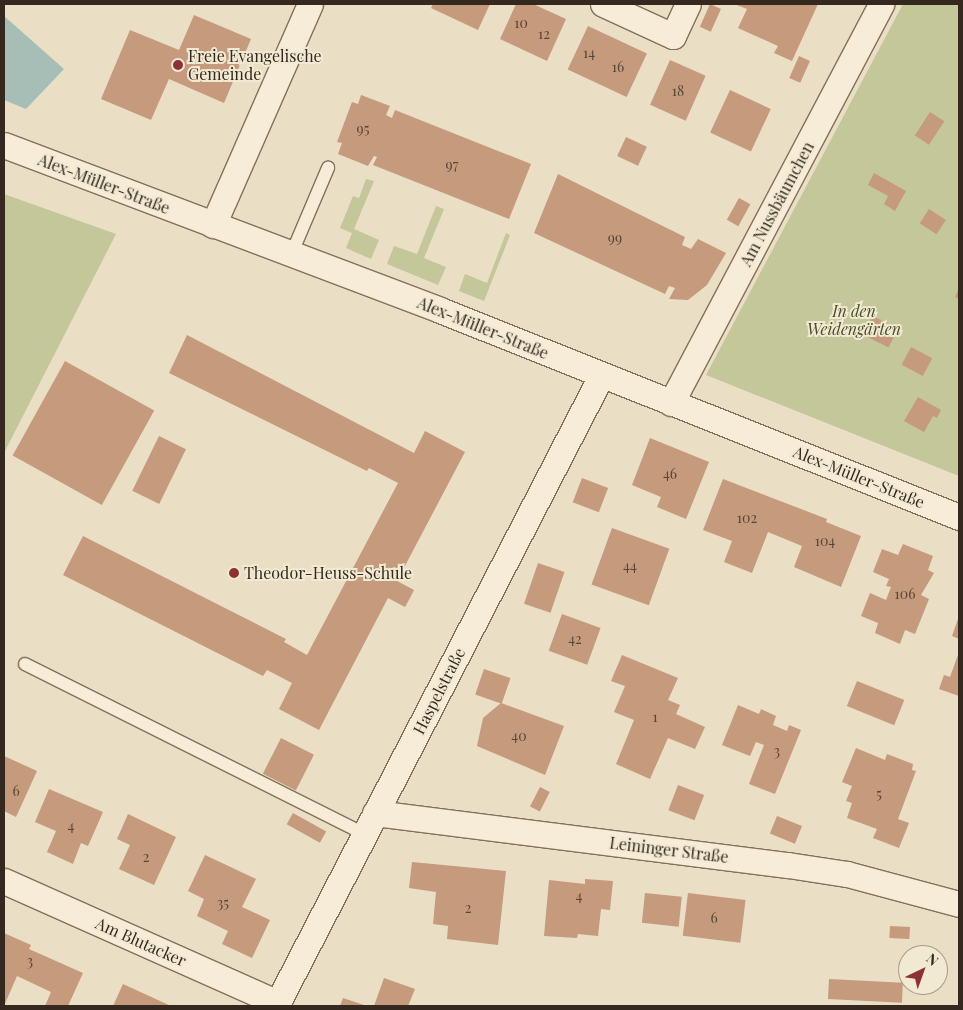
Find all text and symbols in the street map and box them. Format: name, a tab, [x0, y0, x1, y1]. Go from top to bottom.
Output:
house number: 10	[514, 15, 528, 31]
house number: 12	[538, 26, 550, 42]
house number: 14	[583, 45, 595, 61]
place label: Freie Evangelische Gemeinde	[188, 46, 322, 84]
marker: Freie Evangelische Gemeinde	[172, 59, 184, 71]
house number: 16	[612, 59, 624, 75]
house number: 18	[672, 83, 684, 99]
house number: 95	[357, 121, 369, 137]
street label: Am Nussbäumchen	[736, 138, 818, 270]
street label: Alex-Müller-Straße	[35, 150, 173, 218]
house number: 97	[446, 157, 458, 173]
house number: 99	[608, 230, 622, 246]
street label: Alex-Müller-Straße	[415, 293, 551, 363]
park label: In den Weidengärten	[807, 301, 901, 339]
street label: Alex-Müller-Straße	[791, 442, 927, 512]
house number: 46	[663, 466, 677, 482]
house number: 102	[737, 510, 757, 526]
house number: 104	[815, 533, 835, 549]
house number: 44	[623, 558, 637, 574]
place label: Theodor-Heuss-Schule	[244, 563, 412, 583]
marker: Theodor-Heuss-Schule	[228, 567, 240, 579]
house number: 106	[895, 586, 915, 602]
house number: 42	[568, 631, 582, 647]
street label: Haspelstraße	[409, 645, 469, 737]
house number: 1	[652, 709, 658, 725]
house number: 40	[511, 728, 527, 744]
house number: 3	[774, 743, 780, 759]
house number: 6	[12, 783, 20, 799]
house number: 5	[876, 786, 882, 802]
house number: 4	[68, 818, 74, 834]
street label: Leininger Straße	[608, 833, 730, 867]
house number: 2	[143, 849, 149, 865]
house number: 4	[576, 888, 582, 904]
house number: 35	[217, 895, 229, 911]
house number: 2	[465, 900, 471, 916]
house number: 6	[710, 910, 718, 926]
street label: Am Blutacker	[93, 914, 189, 970]
north arrow	[898, 945, 948, 995]
text: N	[923, 949, 943, 970]
house number: 3	[27, 953, 33, 969]

